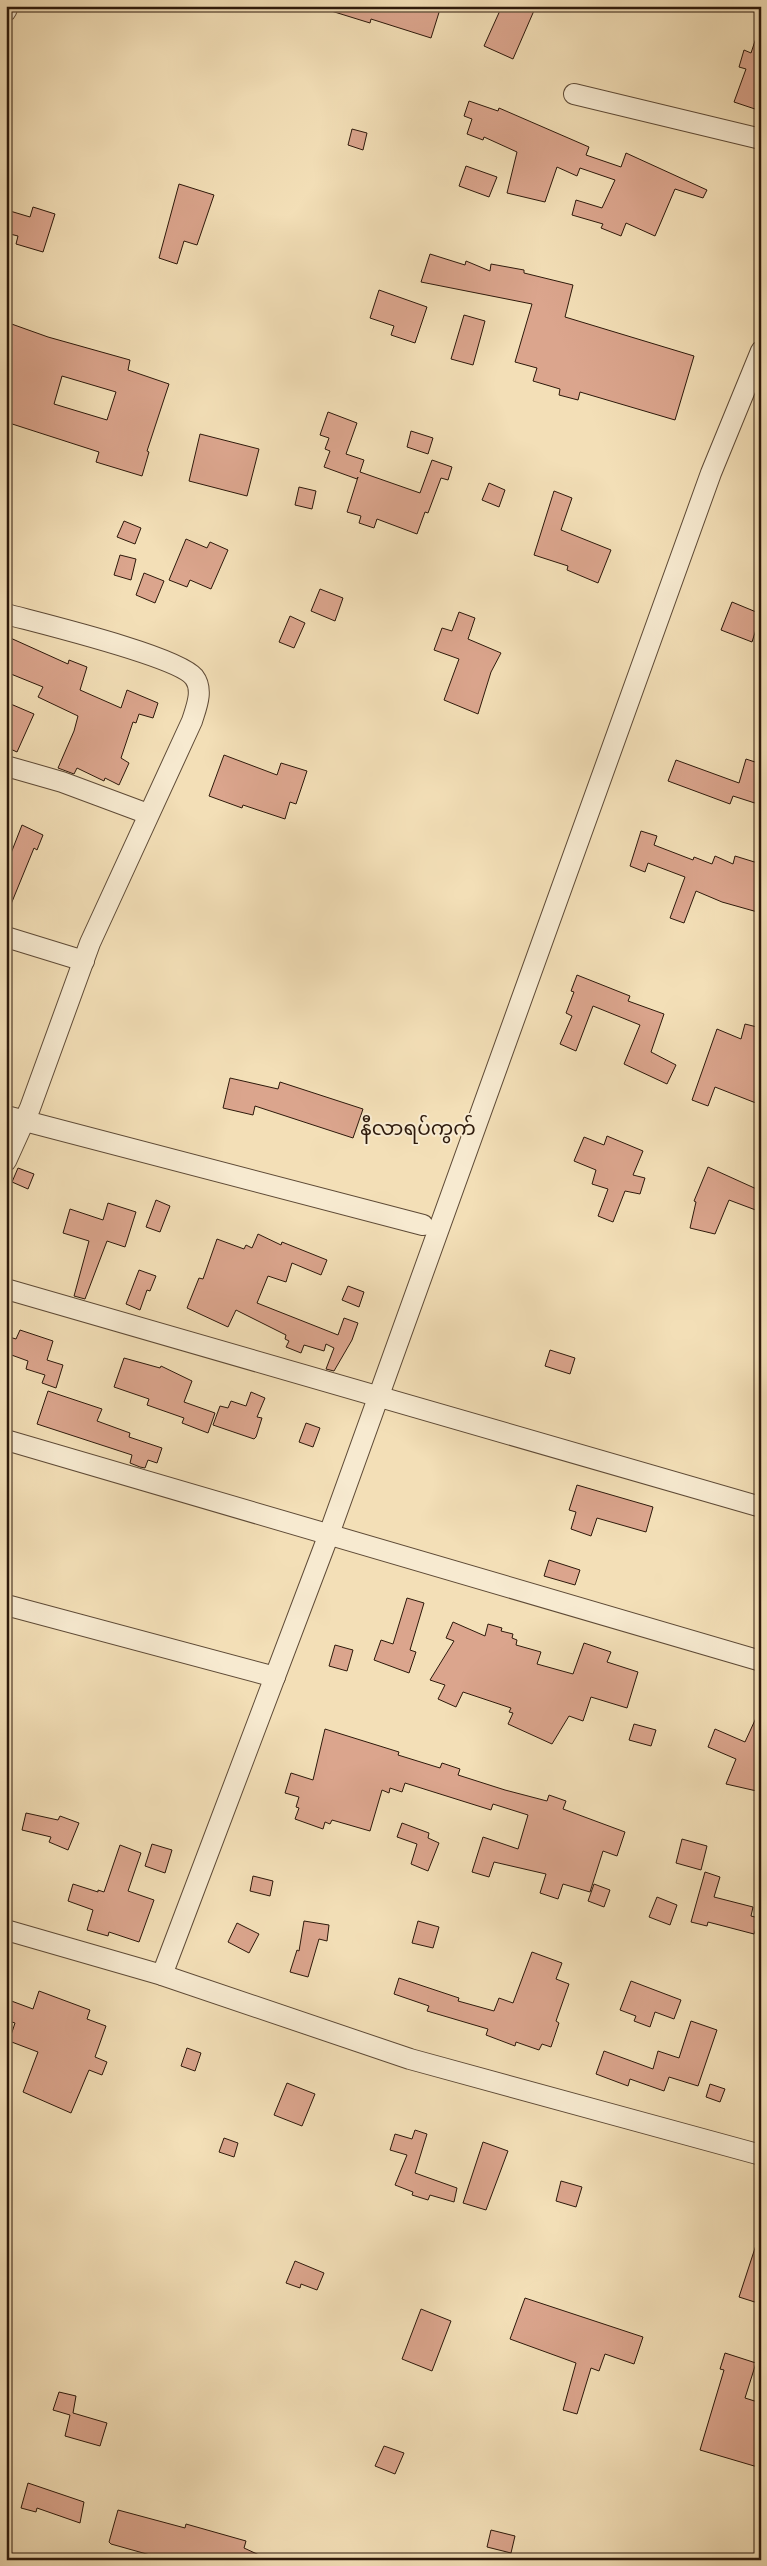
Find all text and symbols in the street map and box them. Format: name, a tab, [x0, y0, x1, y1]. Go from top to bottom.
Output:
district label: နီလာရပ်ကွက်	[360, 1114, 476, 1144]

